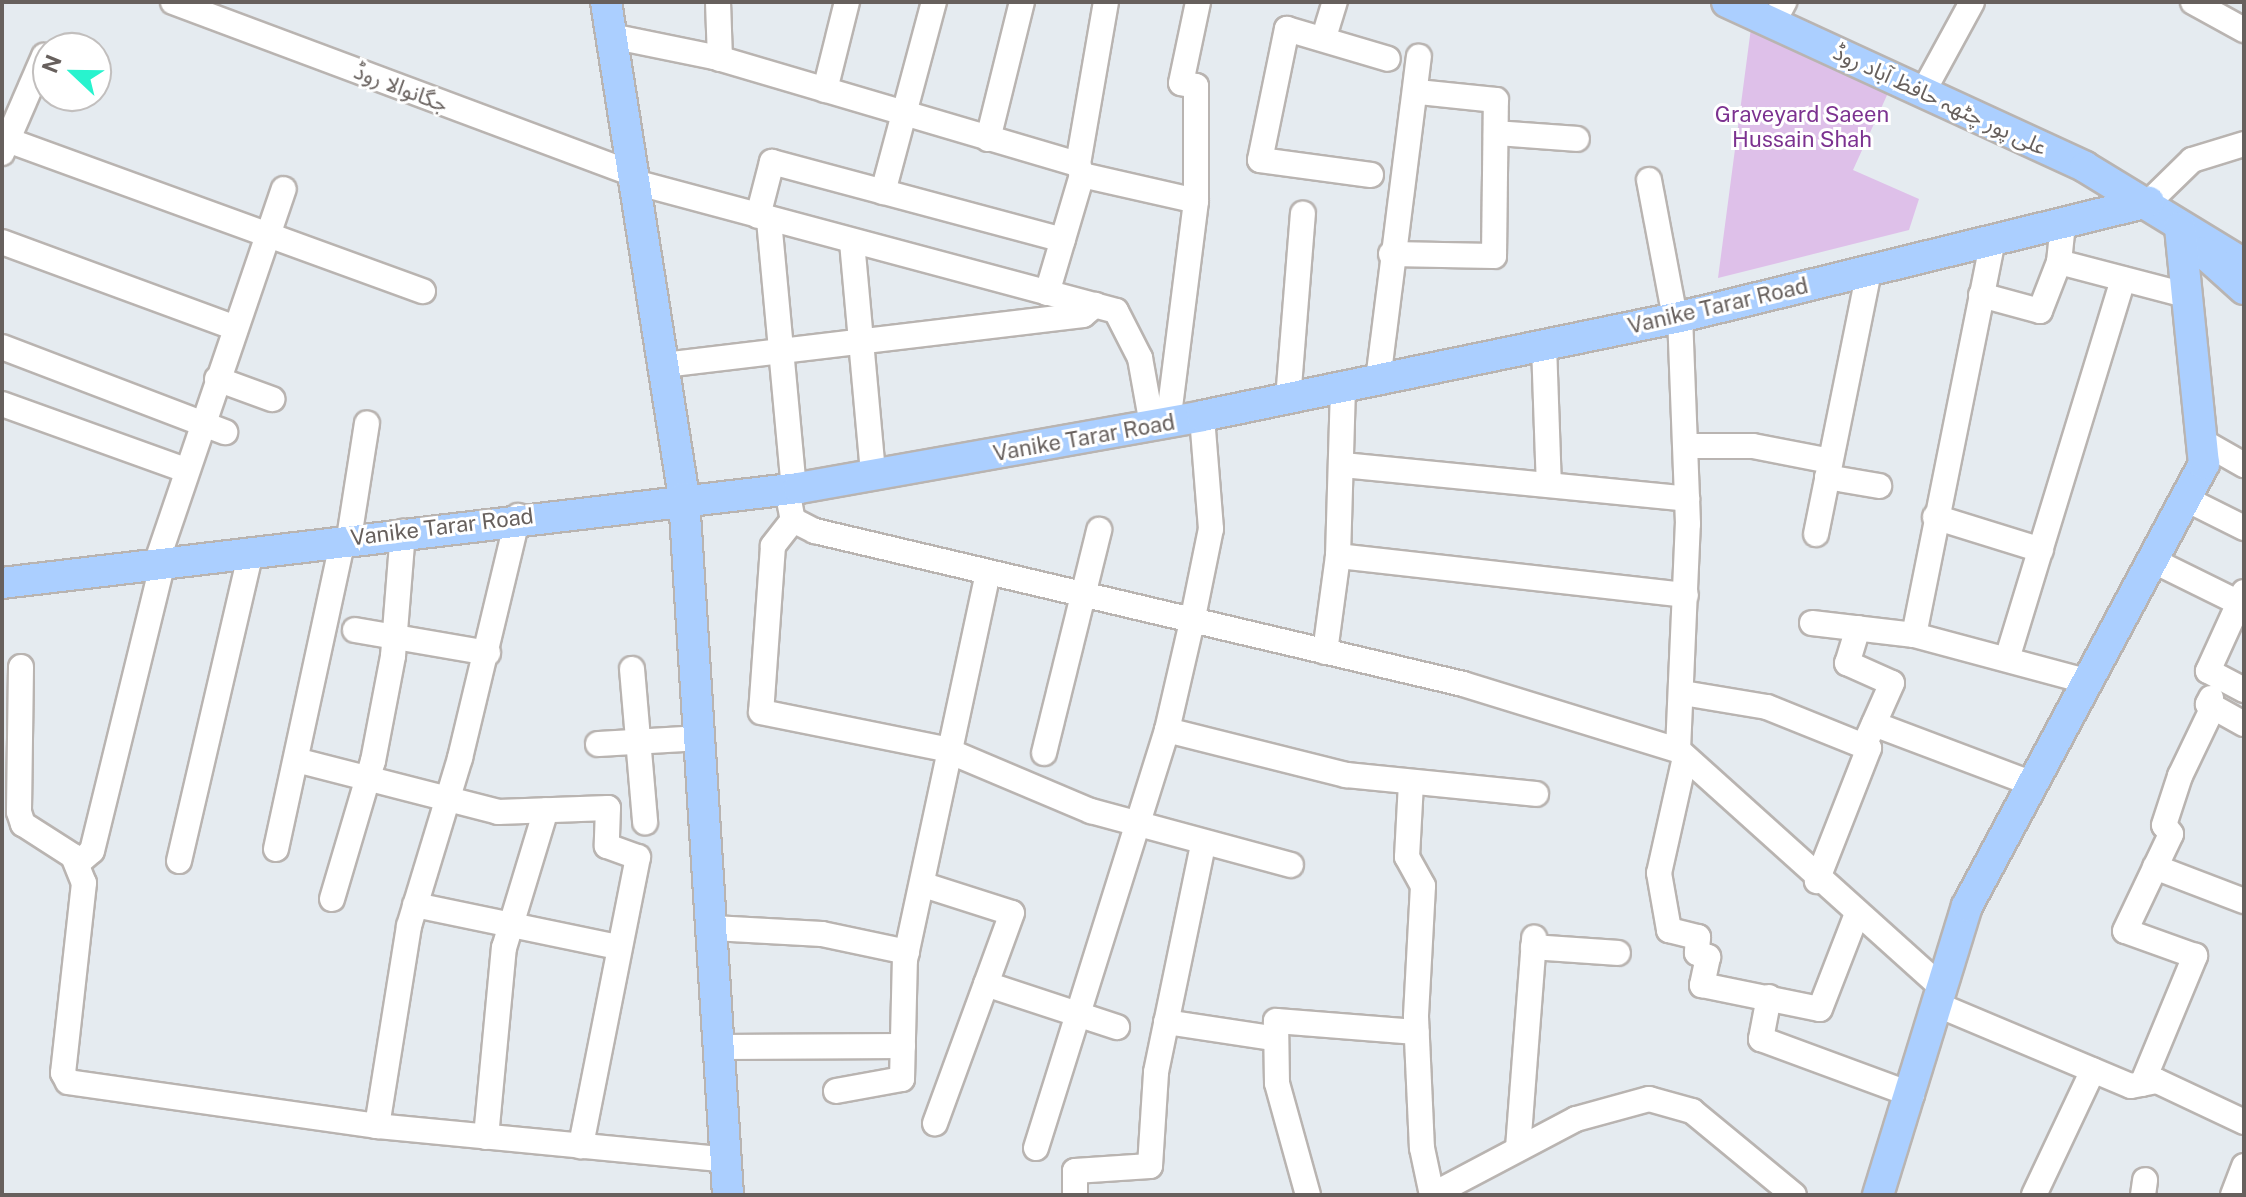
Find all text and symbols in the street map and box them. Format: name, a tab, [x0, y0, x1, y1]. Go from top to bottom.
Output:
north arrow	[32, 32, 112, 112]
street label: علی پور چٹھہ حافظ آباد روڈ	[1829, 39, 2051, 161]
text: N	[36, 51, 67, 77]
street label: جگانوالا روڈ	[350, 58, 452, 118]
park label: Graveyard Saeen Hussain Shah	[1715, 101, 1889, 152]
street label: Vanike Tarar Road	[1625, 272, 1811, 340]
street label: Vanike Tarar Road	[991, 409, 1177, 467]
street label: Vanike Tarar Road	[349, 503, 535, 551]

